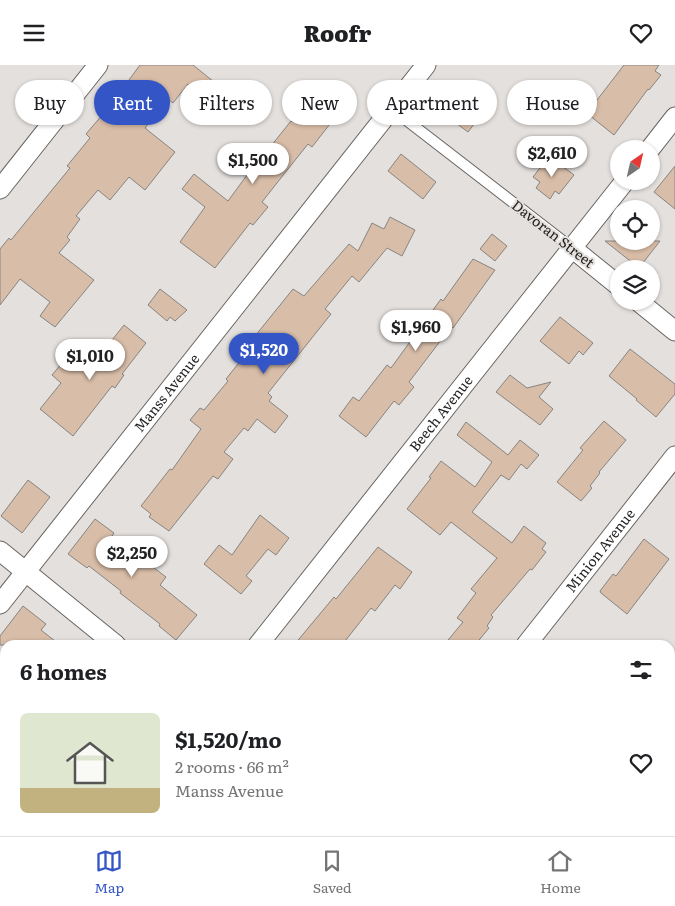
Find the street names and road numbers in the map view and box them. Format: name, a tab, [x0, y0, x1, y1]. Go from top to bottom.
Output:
street label: Davoran Street	[508, 195, 599, 272]
street label: Manss Avenue	[129, 349, 203, 436]
street label: Beech Avenue	[404, 371, 477, 455]
street label: Minion Avenue	[560, 504, 639, 596]

